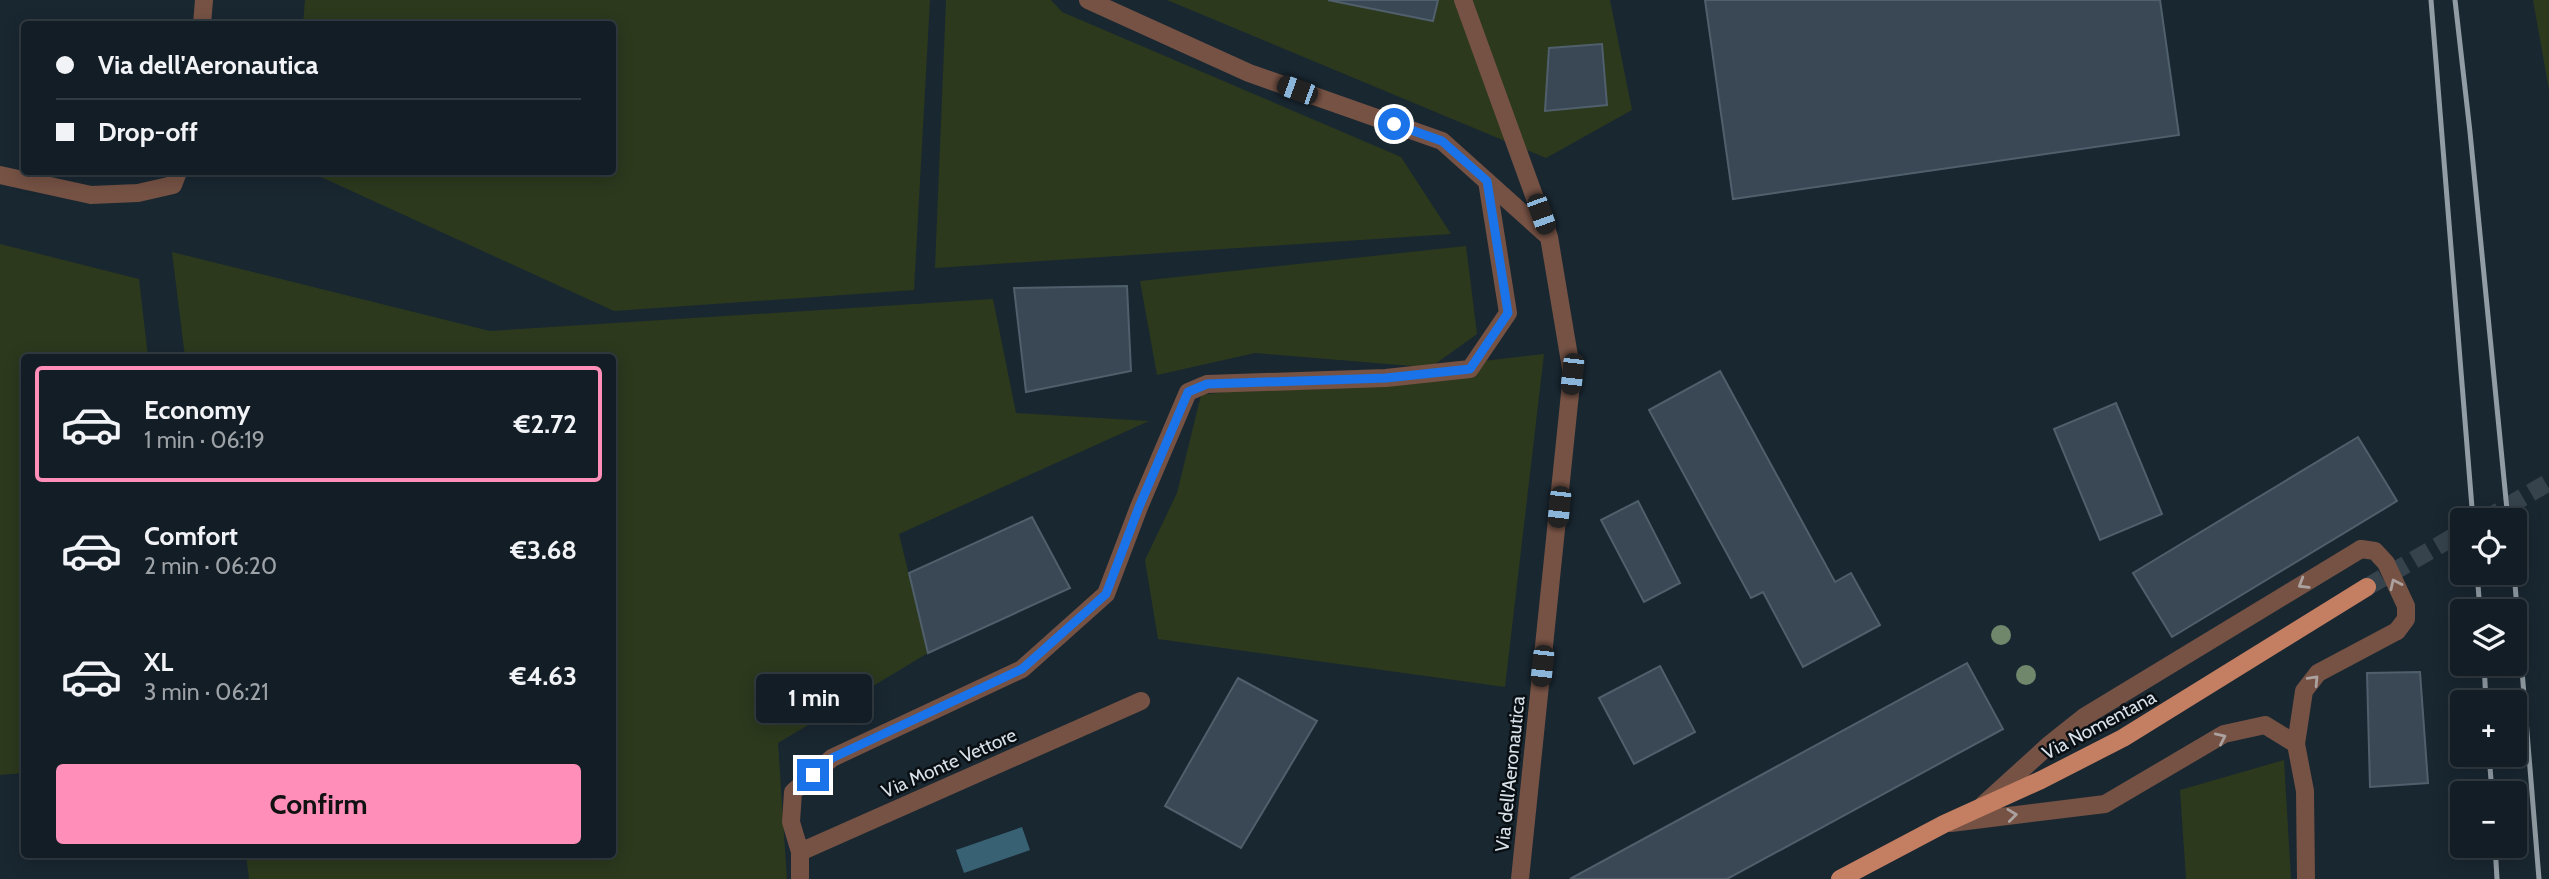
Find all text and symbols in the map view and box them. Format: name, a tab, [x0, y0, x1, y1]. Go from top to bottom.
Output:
text: Via dell'Aeronautica	[98, 49, 318, 81]
car	[1274, 73, 1321, 107]
route start	[1378, 108, 1410, 140]
text: Drop-off	[98, 116, 198, 148]
car	[1524, 191, 1559, 237]
car	[1560, 352, 1585, 396]
icon: car	[60, 393, 123, 456]
text: Economy	[144, 394, 250, 426]
text: €2.72	[514, 408, 577, 440]
text: 1 min · 06:19	[144, 426, 265, 454]
car	[1547, 485, 1572, 529]
map controls	[2450, 508, 2527, 858]
button: locate	[2450, 508, 2527, 585]
icon: car	[60, 519, 123, 582]
text: Comfort	[144, 520, 238, 552]
text: €3.68	[510, 534, 577, 566]
text: 2 min · 06:20	[144, 552, 277, 580]
one-way arrow	[2297, 576, 2310, 589]
one-way arrow	[2390, 579, 2404, 591]
button: layers	[2450, 599, 2527, 676]
car	[1530, 644, 1555, 688]
icon: car	[60, 645, 123, 708]
text: XL	[144, 646, 173, 678]
text: €4.63	[510, 660, 577, 692]
callout: 1 min	[755, 674, 871, 722]
one-way arrow	[2305, 675, 2318, 688]
text: 3 min · 06:21	[144, 678, 269, 706]
text: 1 min	[788, 684, 840, 712]
street label: Via Nomentana	[2038, 685, 2160, 765]
button: +	[2450, 690, 2527, 767]
street label: Via dell'Aeronautica	[1490, 695, 1530, 853]
street label: Via Monte Vettore	[878, 723, 1020, 803]
one-way arrow	[2214, 732, 2226, 746]
route end	[797, 759, 829, 791]
button: Confirm	[56, 764, 581, 844]
button: −	[2450, 781, 2527, 858]
one-way arrow	[2006, 808, 2018, 823]

